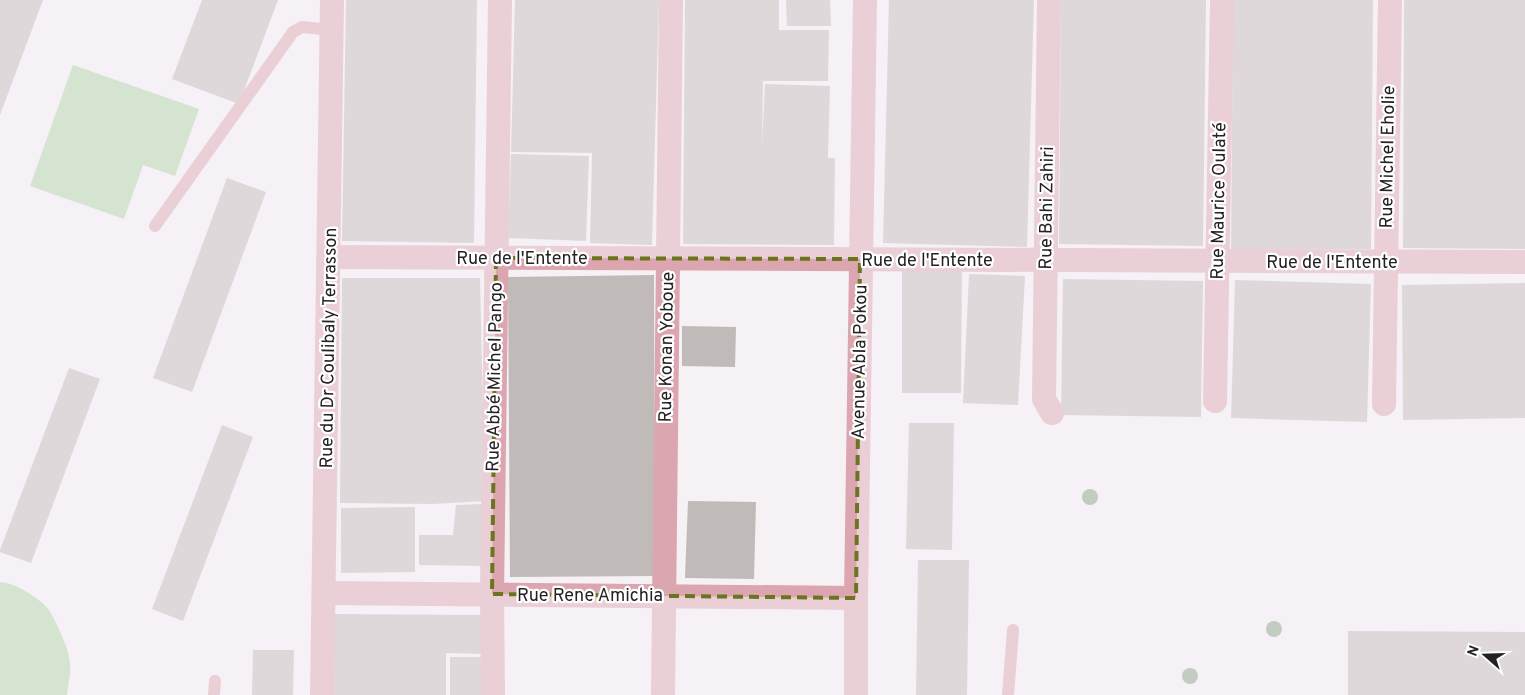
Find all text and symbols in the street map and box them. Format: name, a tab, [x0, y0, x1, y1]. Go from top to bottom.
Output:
street label: Rue Michel Eholie	[1376, 85, 1401, 229]
street label: Rue Maurice Oulaté	[1207, 122, 1232, 280]
street label: Rue Bahi Zahiri	[1035, 146, 1060, 270]
street label: Rue du Dr Coulibaly Terrasson	[316, 227, 343, 469]
street label: Rue de l'Entente	[456, 248, 588, 271]
street label: Rue de l'Entente	[861, 250, 993, 273]
street label: Rue de l'Entente	[1266, 252, 1398, 275]
street label: Rue Konan Yoboue	[655, 272, 680, 423]
street label: Rue Abbé Michel Pango	[482, 282, 509, 472]
street label: Avenue Abla Pokou	[848, 284, 873, 440]
street label: Rue Rene Amichia	[517, 585, 663, 608]
north arrow	[1460, 630, 1510, 680]
text: N	[1464, 643, 1484, 659]

